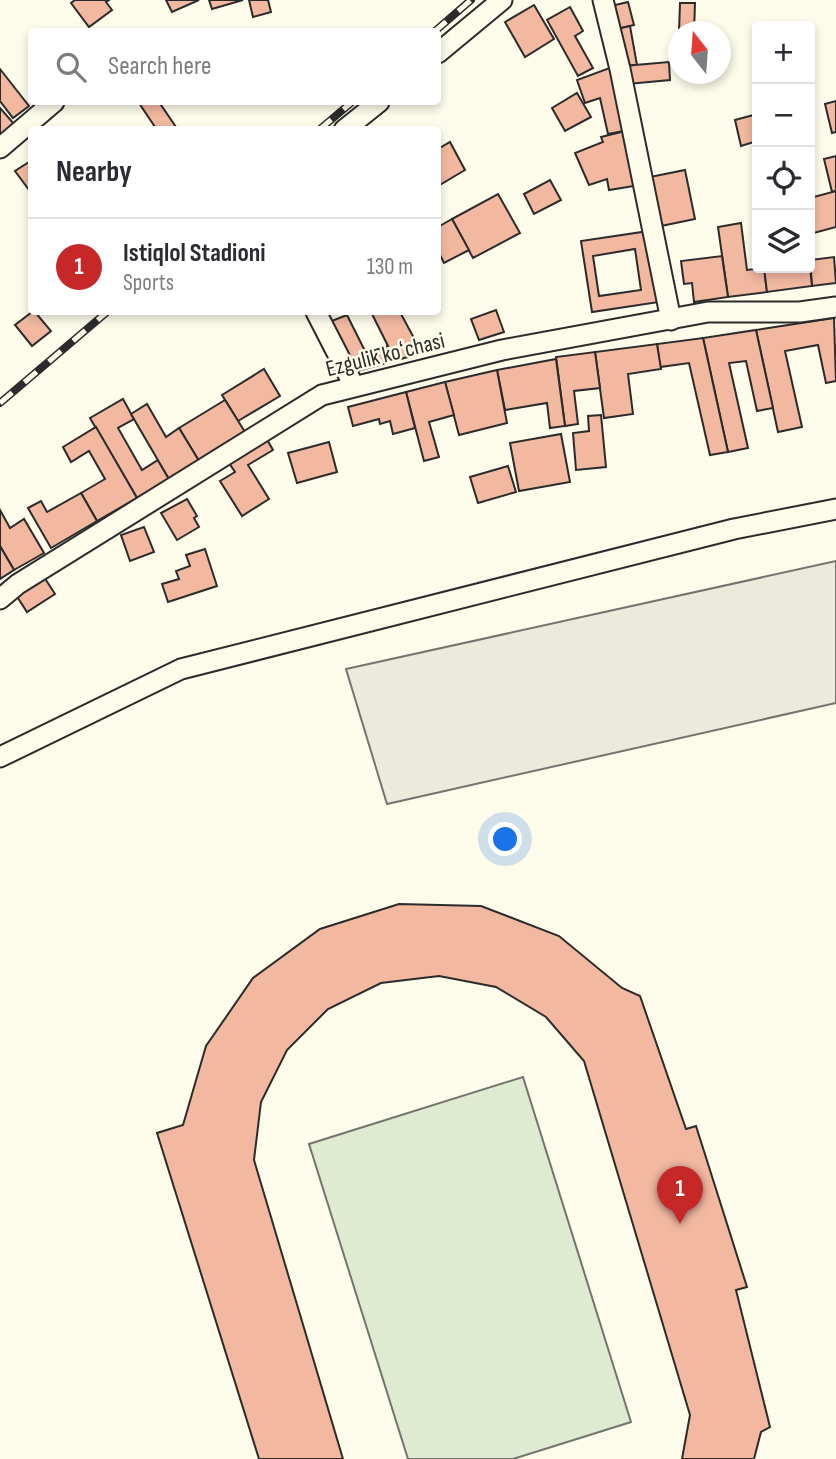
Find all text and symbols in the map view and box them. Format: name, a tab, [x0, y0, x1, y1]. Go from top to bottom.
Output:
north arrow	[668, 21, 731, 84]
map controls	[752, 21, 815, 273]
button: +	[752, 21, 815, 84]
search box	[28, 28, 441, 105]
icon: search	[52, 48, 90, 86]
text: Search here	[108, 51, 211, 82]
button: −	[752, 84, 815, 147]
button: locate	[752, 147, 815, 210]
text: Nearby	[56, 154, 132, 190]
button: layers	[752, 210, 815, 273]
text: Istiqlol Stadioni	[123, 238, 266, 269]
text: 1	[74, 253, 84, 281]
text: 130 m	[367, 253, 413, 281]
text: Sports	[123, 269, 174, 297]
street label: Ezgulik koʻchasi	[323, 327, 448, 383]
your location	[488, 822, 522, 856]
pin: 1	[657, 1166, 703, 1224]

